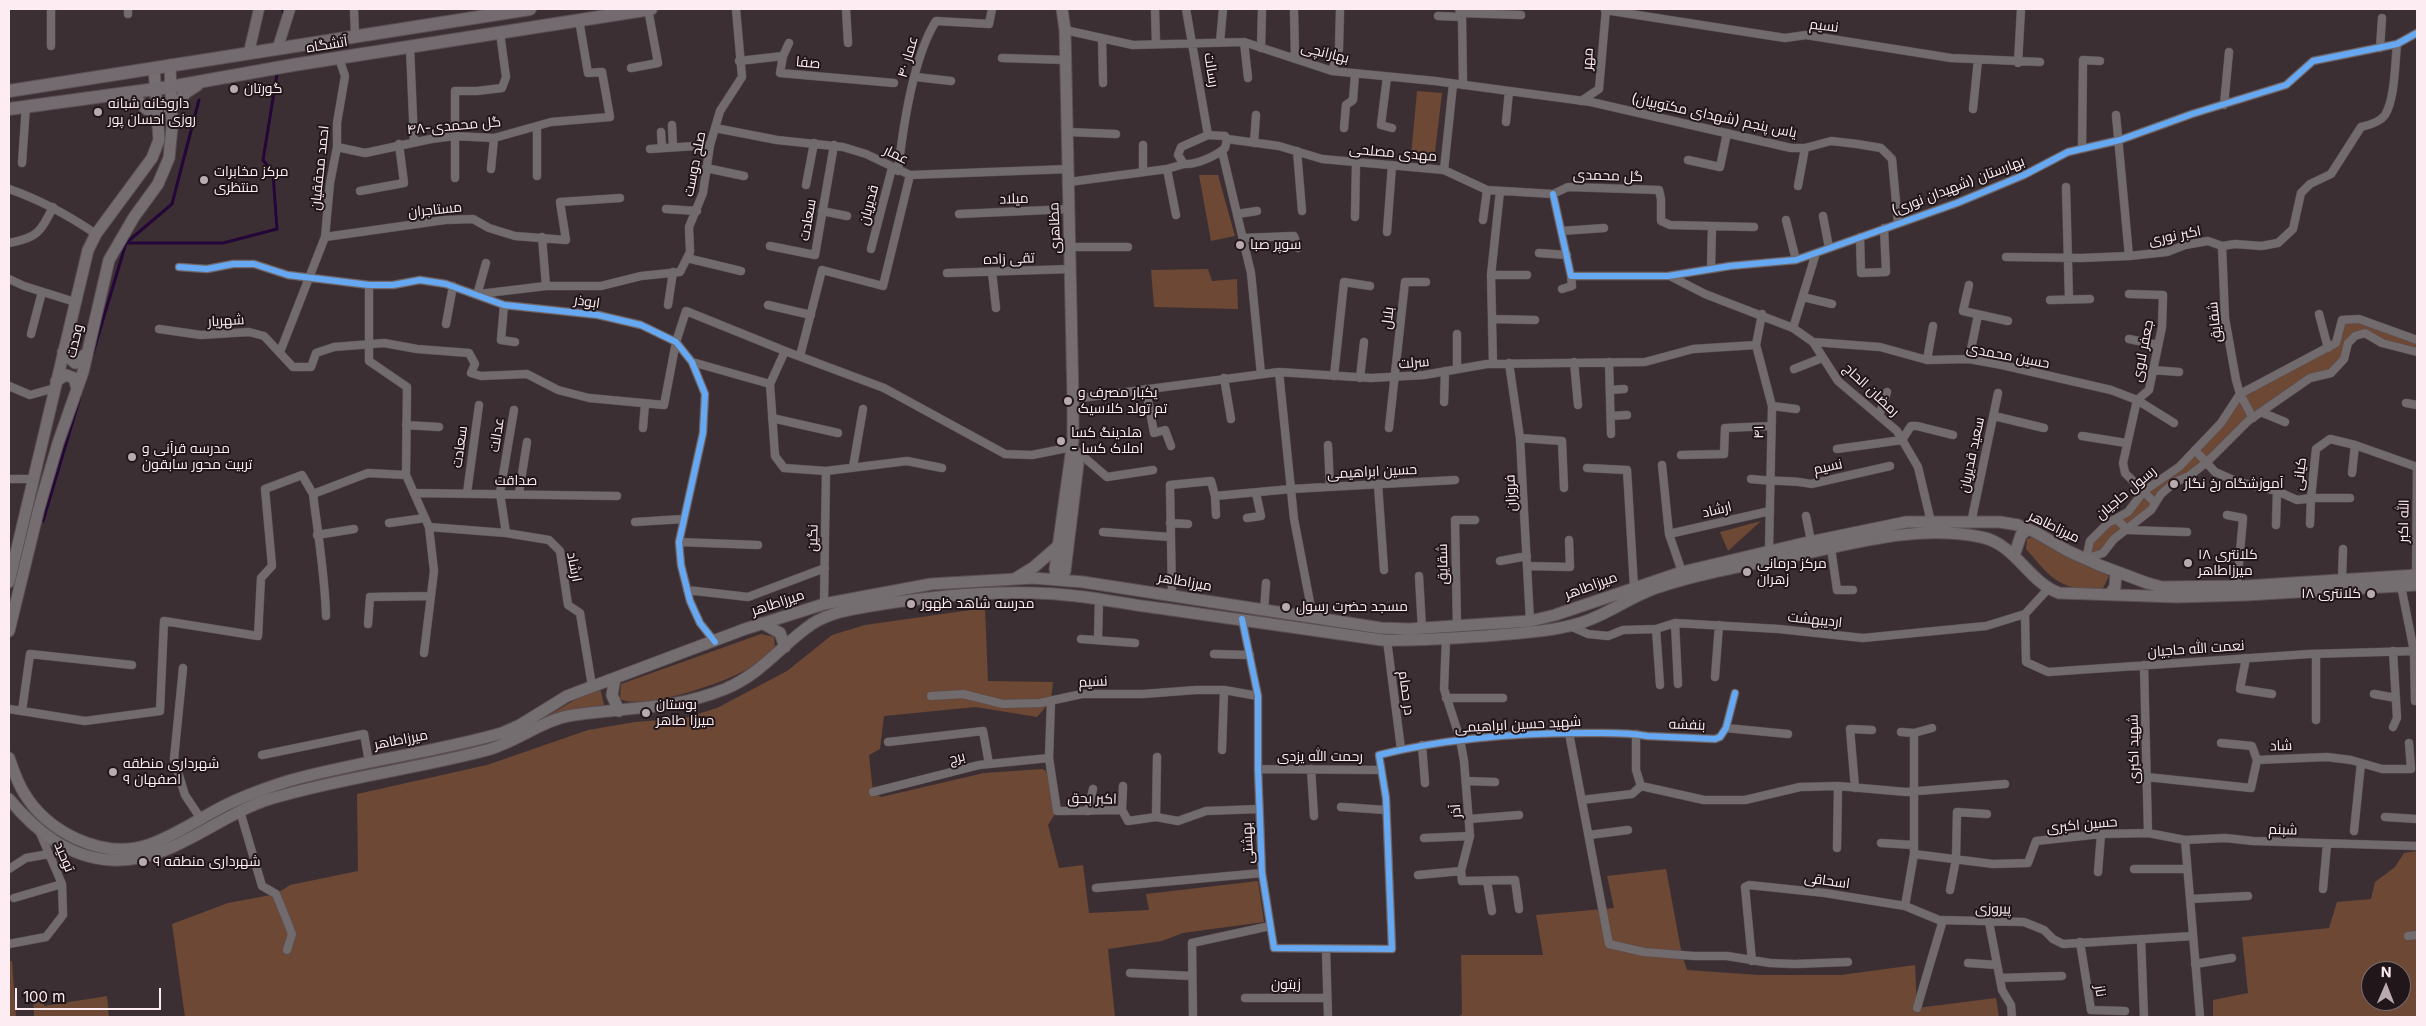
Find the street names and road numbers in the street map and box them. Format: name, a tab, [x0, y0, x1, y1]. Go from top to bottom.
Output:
street label: نسیم	[1809, 16, 1839, 36]
street label: آتشگاه	[305, 33, 349, 57]
street label: ۴۰ عمار	[894, 34, 922, 80]
street label: بهارانچی	[1299, 39, 1351, 67]
street label: مهر	[1579, 47, 1597, 71]
street label: رسالت	[1200, 52, 1222, 88]
street label: صفا	[795, 54, 821, 72]
street label: یاس پنجم (شهدای مکتوبیان)	[1630, 90, 1798, 142]
street label: ۴۸-گل محمدی	[406, 114, 502, 138]
street label: احمد محققیان	[307, 125, 333, 211]
street label: صلح دوست	[680, 130, 710, 198]
street label: مهدی مصلحی	[1348, 141, 1438, 165]
street label: عمار	[881, 142, 911, 168]
street label: بهارستان (شهیدان نوری)	[1889, 153, 2027, 219]
street label: گل محمدی	[1573, 166, 1643, 186]
street label: قدیریان	[856, 183, 882, 227]
street label: میلاد	[999, 190, 1029, 208]
street label: سعادت	[796, 198, 820, 242]
street label: مستاجران	[407, 199, 463, 221]
street label: مظاهری	[1046, 202, 1064, 254]
street label: اکبر نوری	[2147, 223, 2203, 249]
street label: تقی زاده	[983, 250, 1035, 268]
street label: ابوذر	[573, 292, 601, 312]
street label: شقایق	[2205, 301, 2225, 343]
street label: بلال	[1378, 306, 1398, 330]
street label: شهریار	[207, 312, 245, 330]
street label: جعفر لاوی	[2129, 319, 2157, 383]
street label: وحدت	[63, 323, 87, 359]
street label: حسین محمدی	[1965, 340, 2051, 372]
street label: سرلت	[1398, 353, 1430, 373]
street label: رمضان الحاج	[1840, 360, 1902, 420]
street label: عدالت	[486, 416, 508, 454]
street label: سعید قدیریان	[1956, 416, 1988, 494]
street label: سعادت	[449, 425, 471, 469]
street label: ۴۱	[1750, 425, 1768, 439]
street label: نسیم	[1812, 456, 1844, 478]
street label: کیانی	[2290, 457, 2310, 491]
street label: حسین ابراهیمی	[1327, 461, 1417, 483]
street label: رسول حاجیان	[2092, 463, 2160, 523]
street label: صداقت	[495, 473, 537, 489]
street label: فروزان	[1502, 474, 1520, 512]
street label: ارشاد	[1701, 498, 1733, 522]
street label: الله اکبر	[2395, 499, 2413, 543]
street label: میرزاطاهر	[2026, 507, 2082, 547]
street label: نگین	[804, 524, 822, 552]
street label: شقایق	[1434, 543, 1452, 585]
street label: ارشاد	[563, 551, 585, 583]
street label: میرزاطاهر	[1157, 569, 1213, 595]
street label: میرزاطاهر	[1562, 569, 1620, 603]
street label: میرزاطاهر	[749, 587, 807, 619]
street label: اردیبهشت	[1787, 609, 1843, 631]
street label: نعمت الله حاجیان	[2147, 637, 2245, 661]
street label: در حمام	[1395, 670, 1417, 716]
street label: نسیم	[1078, 673, 1108, 691]
street label: شهید حسین ابراهیمی	[1454, 713, 1582, 737]
street label: شهید اکبری	[2125, 714, 2143, 784]
street label: بنفشه	[1668, 716, 1706, 734]
street label: میرزاطاهر	[373, 727, 429, 753]
street label: شاد	[2269, 737, 2293, 755]
street label: برج	[947, 748, 967, 768]
street label: رحمت الله یزدی	[1277, 749, 1363, 765]
street label: اکبر بحق	[1067, 790, 1117, 808]
street label: آذر	[1447, 803, 1465, 819]
street label: حسین اکبری	[2046, 814, 2118, 836]
street label: شبنم	[2268, 821, 2298, 839]
street label: بهشتی	[1239, 822, 1257, 864]
street label: توحید	[50, 839, 78, 875]
street label: اسحاقی	[1803, 869, 1851, 893]
street label: پیروزی	[1975, 900, 2011, 918]
street label: زيتون	[1271, 977, 1301, 993]
street label: ناز	[2091, 984, 2109, 998]

